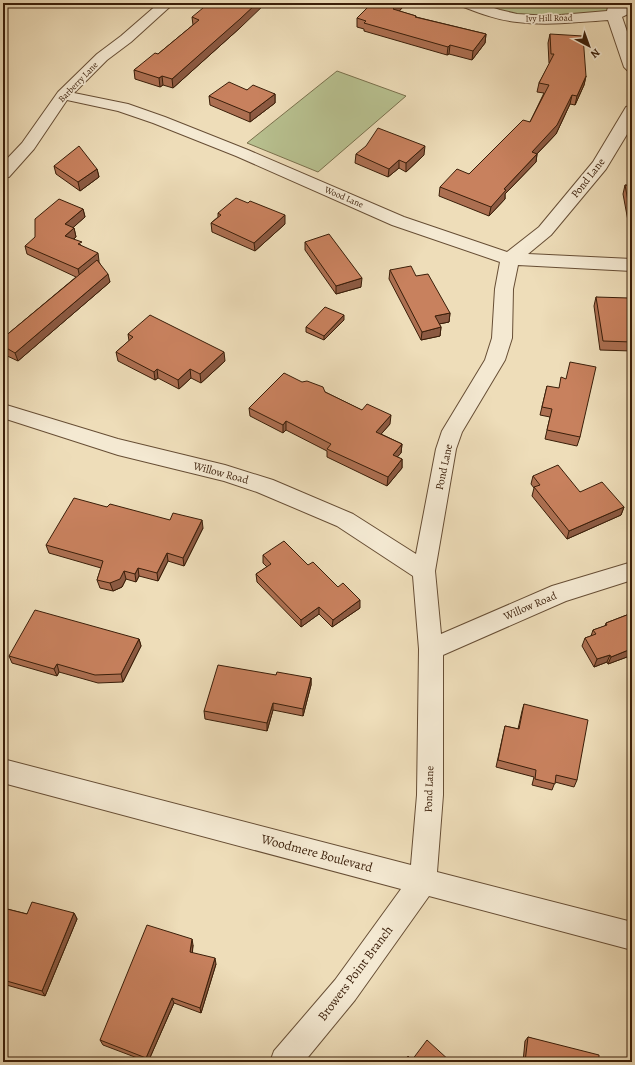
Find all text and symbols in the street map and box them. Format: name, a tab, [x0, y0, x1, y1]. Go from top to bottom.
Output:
street label: Ivy Hill Road	[525, 12, 573, 24]
north arrow	[569, 26, 609, 66]
text: N	[587, 45, 603, 61]
street label: Barberry Lane	[56, 59, 100, 105]
street label: Pond Lane	[568, 155, 608, 201]
street label: Wood Lane	[322, 183, 365, 211]
street label: Pond Lane	[432, 442, 456, 491]
street label: Willow Road	[191, 458, 250, 488]
street label: Willow Road	[500, 588, 559, 624]
street label: Pond Lane	[421, 765, 437, 813]
street label: Woodmere Boulevard	[259, 830, 375, 876]
street label: Browers Point Branch	[314, 922, 396, 1024]

